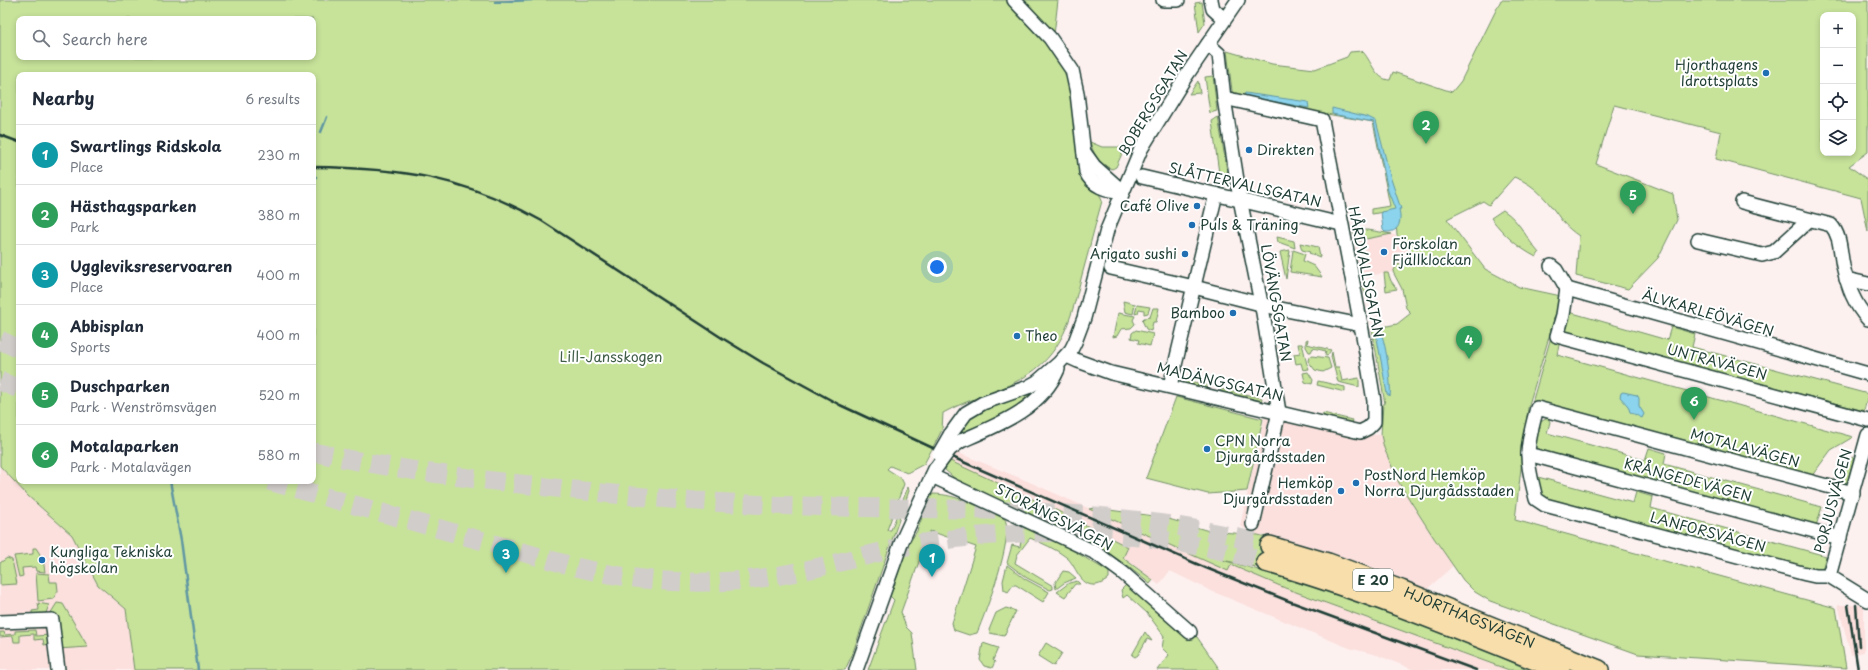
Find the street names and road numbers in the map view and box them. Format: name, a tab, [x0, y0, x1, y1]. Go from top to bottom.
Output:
street label: BOBERGSGATAN	[1113, 46, 1192, 160]
street label: SLÅTTERVALLSGATAN	[1167, 157, 1324, 212]
street label: HÅRDVALLSGATAN	[1343, 204, 1390, 339]
street label: LÖVÄNGSGATAN	[1256, 242, 1297, 363]
street label: ÄLVKARLEÖVÄGEN	[1640, 284, 1776, 341]
street label: UNTRAVÄGEN	[1665, 338, 1769, 385]
street label: MADÄNGSGATAN	[1155, 357, 1285, 406]
street label: MOTALAVÄGEN	[1688, 423, 1802, 472]
street label: PORJUSVÄGEN	[1808, 446, 1857, 556]
street label: KRÅNGEDEVÄGEN	[1622, 452, 1754, 507]
street label: STORÄNGSVÄGEN	[992, 478, 1117, 555]
street label: LANFORSVÄGEN	[1648, 506, 1768, 557]
road number: E 20	[1353, 569, 1393, 591]
street label: HJORTHAGSVÄGEN	[1401, 581, 1538, 653]

